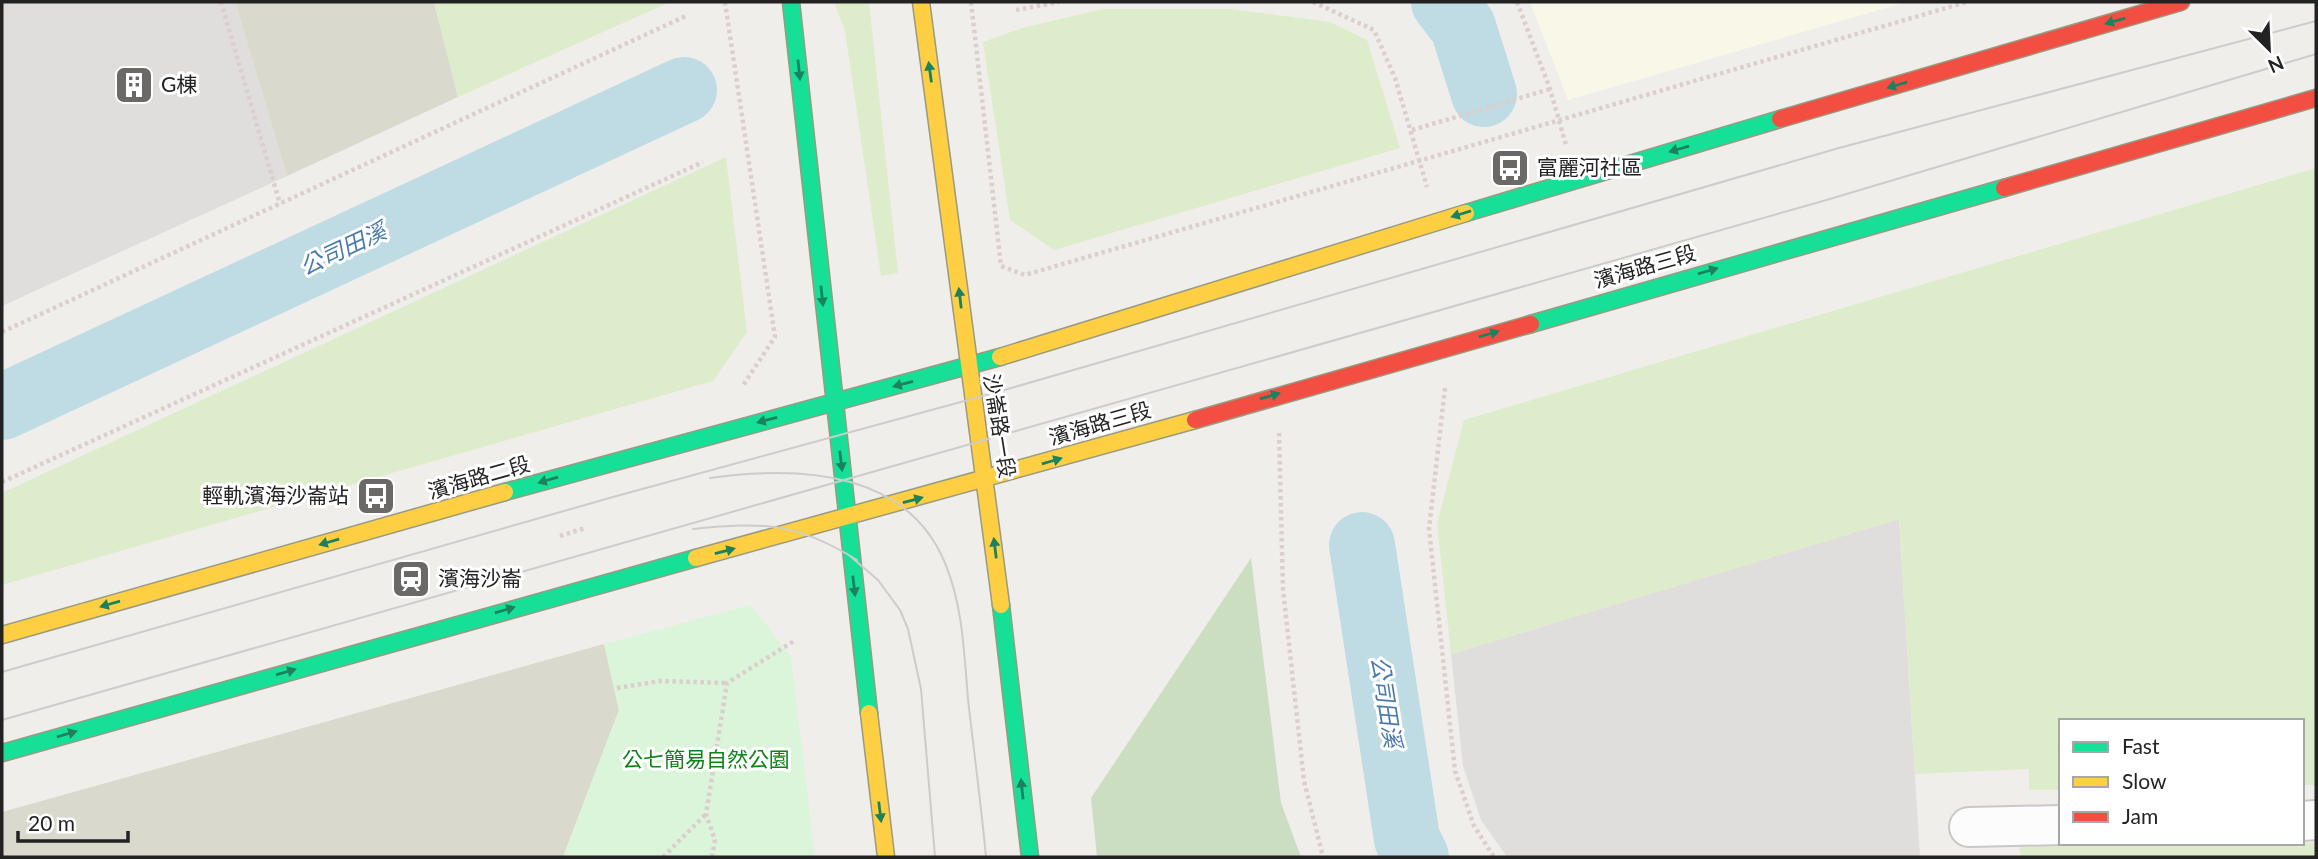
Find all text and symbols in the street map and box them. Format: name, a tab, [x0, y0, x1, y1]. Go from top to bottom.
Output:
north arrow	[2234, 14, 2304, 84]
one-way arrow	[2104, 16, 2125, 26]
text: N	[2265, 52, 2287, 78]
one-way arrow	[793, 59, 804, 81]
one-way arrow	[924, 61, 935, 83]
building icon: G棟	[113, 64, 155, 106]
place label: G棟	[161, 71, 197, 96]
one-way arrow	[1886, 80, 1907, 90]
one-way arrow	[1668, 144, 1689, 154]
bus stop icon: 富麗河社區	[1489, 147, 1531, 189]
place label: 富麗河社區	[1537, 154, 1642, 179]
one-way arrow	[1450, 210, 1471, 220]
water label: 公司田溪	[295, 215, 393, 280]
street label: 濱海路三段	[1591, 239, 1698, 292]
one-way arrow	[1698, 266, 1719, 276]
one-way arrow	[817, 285, 828, 307]
one-way arrow	[954, 287, 965, 309]
one-way arrow	[1479, 328, 1500, 338]
street label: 沙崙路一段	[980, 372, 1021, 480]
one-way arrow	[892, 379, 913, 389]
one-way arrow	[1260, 391, 1281, 401]
street label: 濱海路三段	[1046, 396, 1153, 449]
one-way arrow	[756, 416, 777, 426]
street label: 濱海路二段	[425, 450, 532, 503]
one-way arrow	[835, 450, 846, 472]
one-way arrow	[1042, 455, 1063, 465]
bus stop icon: 輕軌濱海沙崙站	[355, 475, 397, 517]
one-way arrow	[536, 475, 558, 486]
place label: 輕軌濱海沙崙站	[202, 482, 349, 507]
one-way arrow	[903, 494, 925, 505]
one-way arrow	[318, 537, 340, 548]
one-way arrow	[989, 537, 1000, 559]
one-way arrow	[714, 545, 736, 556]
station icon: 濱海沙崙	[390, 558, 432, 600]
place label: 濱海沙崙	[438, 565, 522, 590]
one-way arrow	[848, 576, 859, 598]
one-way arrow	[99, 599, 121, 610]
one-way arrow	[495, 605, 516, 615]
water label: 公司田溪	[1366, 654, 1408, 752]
one-way arrow	[276, 667, 297, 677]
legend	[2059, 719, 2304, 845]
one-way arrow	[57, 728, 79, 739]
text: Fast	[2122, 733, 2160, 758]
park label: 公七簡易自然公園	[622, 746, 790, 771]
text: Slow	[2122, 768, 2167, 793]
one-way arrow	[1017, 778, 1028, 800]
scale bar	[18, 800, 128, 844]
one-way arrow	[875, 802, 886, 824]
text: Jam	[2122, 803, 2158, 828]
text: 20 m	[28, 810, 75, 835]

